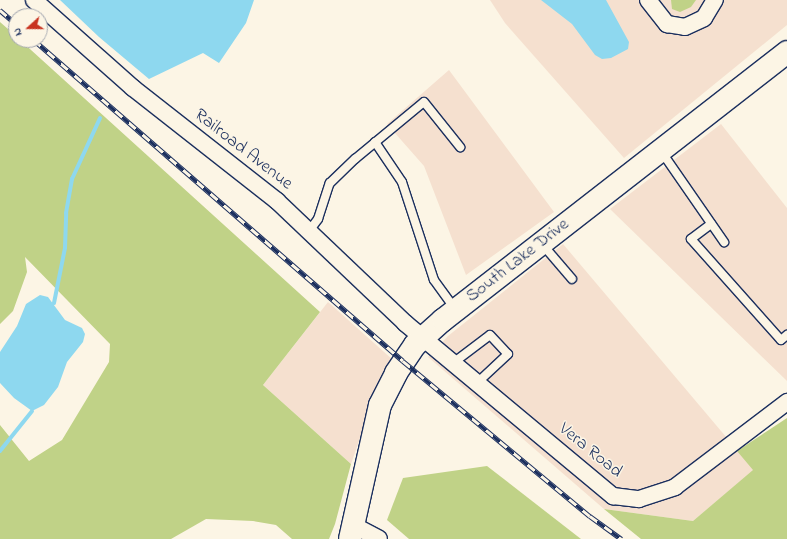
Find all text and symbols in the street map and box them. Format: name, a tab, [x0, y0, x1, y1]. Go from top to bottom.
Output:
north arrow	[8, 8, 48, 48]
text: N	[9, 26, 27, 38]
street label: Railroad Avenue	[189, 105, 297, 195]
street label: South Lake Drive	[462, 214, 574, 308]
street label: Vera Road	[554, 419, 626, 483]

